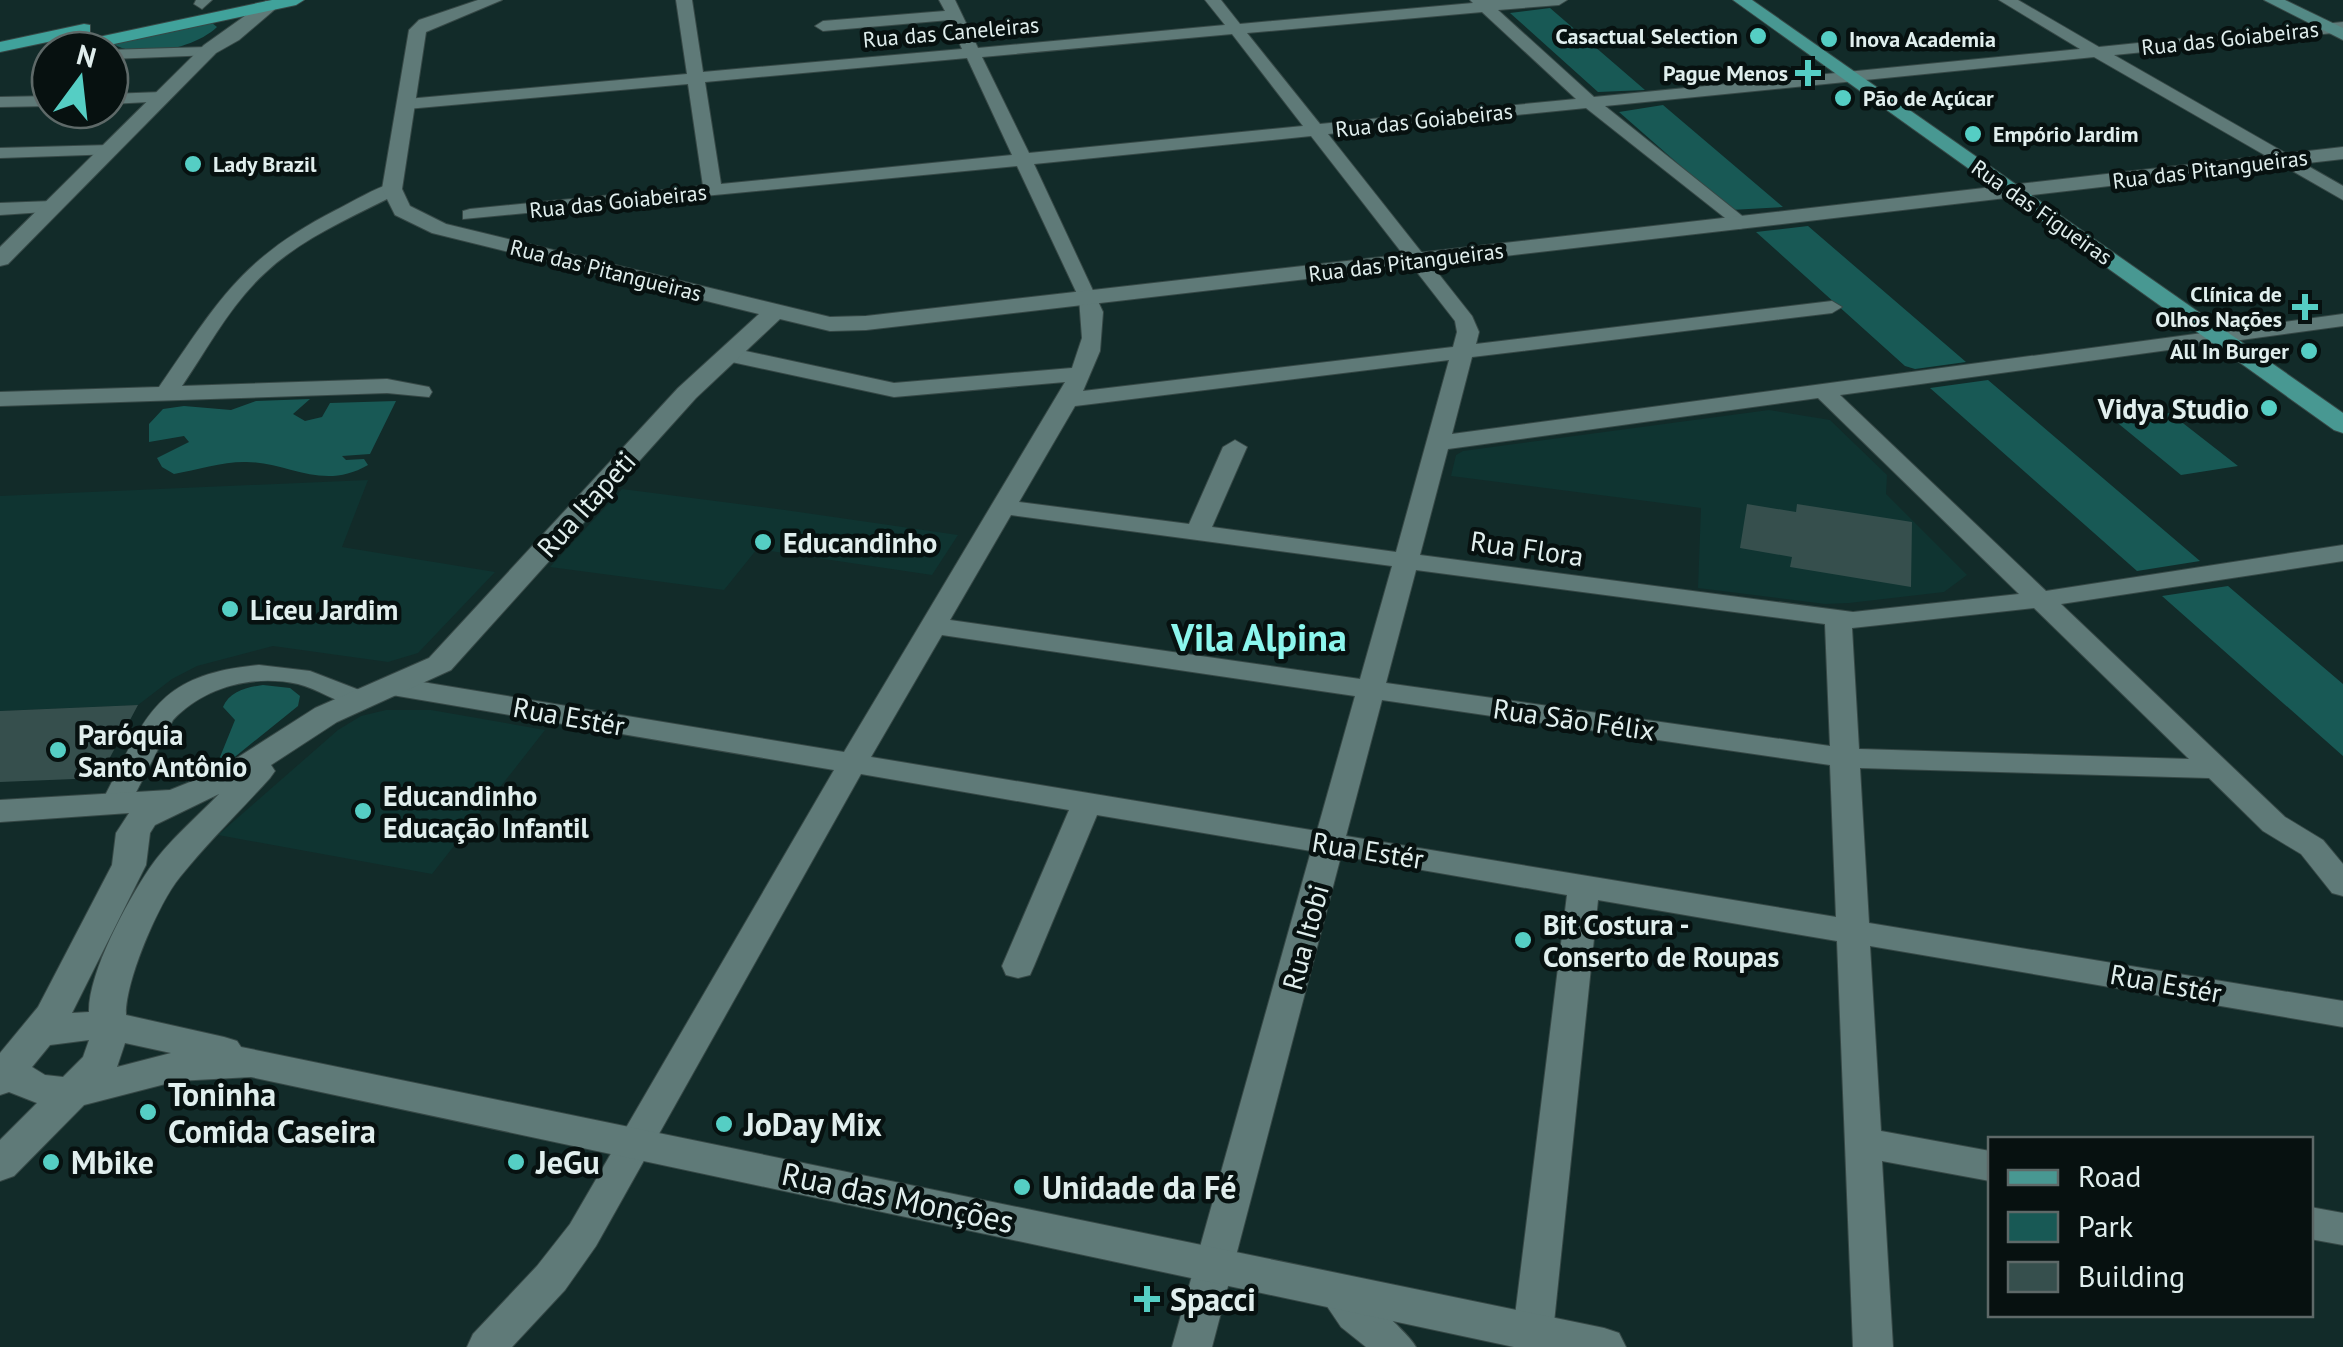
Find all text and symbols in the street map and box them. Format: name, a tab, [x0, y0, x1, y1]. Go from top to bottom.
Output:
street label: Rua das Caneleiras	[862, 10, 1040, 54]
street label: Rua das Goiabeiras	[2140, 15, 2320, 61]
place label: Casactual Selection	[1556, 22, 1738, 50]
marker: Casactual Selection	[1747, 25, 1769, 47]
place label: Inova Academia	[1849, 25, 1996, 53]
marker: Inova Academia	[1818, 28, 1840, 50]
north arrow	[30, 30, 130, 130]
text: N	[73, 35, 100, 76]
place label: Pague Menos	[1663, 59, 1788, 87]
marker: Pague Menos	[1797, 62, 1819, 84]
place label: Pão de Açúcar	[1863, 84, 1994, 112]
marker: Pão de Açúcar	[1832, 87, 1854, 109]
street label: Rua das Goiabeiras	[1334, 97, 1514, 143]
place label: Empório Jardim	[1993, 120, 2138, 148]
marker: Empório Jardim	[1962, 123, 1984, 145]
street label: Rua das Pitangueiras	[2111, 143, 2309, 195]
place label: Lady Brazil	[213, 150, 317, 178]
marker: Lady Brazil	[182, 153, 204, 175]
street label: Rua das Figueiras	[1966, 153, 2118, 271]
street label: Rua das Goiabeiras	[528, 178, 708, 224]
street label: Rua das Pitangueiras	[507, 233, 705, 307]
street label: Rua das Pitangueiras	[1307, 236, 1505, 288]
place label: Clínica de Olhos Nações	[2155, 280, 2282, 333]
marker: Clínica de Olhos Nações	[2292, 294, 2318, 320]
place label: All In Burger	[2170, 337, 2289, 365]
marker: All In Burger	[2298, 340, 2320, 362]
place label: Vidya Studio	[2097, 390, 2249, 427]
marker: Vidya Studio	[2258, 397, 2280, 419]
street label: Rua Itapeti	[529, 443, 643, 565]
street label: Rua Flora	[1468, 522, 1586, 574]
place label: Educandinho	[783, 524, 937, 561]
marker: Educandinho	[752, 531, 774, 553]
place label: Liceu Jardim	[250, 591, 398, 628]
marker: Liceu Jardim	[219, 598, 241, 620]
district label: Vila Alpina	[1170, 612, 1347, 661]
street label: Rua Estér	[510, 688, 628, 744]
street label: Rua São Félix	[1491, 689, 1657, 749]
place label: Paróquia Santo Antônio	[78, 716, 247, 785]
marker: Paróquia Santo Antônio	[47, 739, 69, 761]
place label: Educandinho Educação Infantil	[383, 777, 590, 846]
marker: Educandinho Educação Infantil	[352, 800, 374, 822]
street label: Rua Estér	[1310, 823, 1427, 877]
street label: Rua Itobi	[1273, 880, 1337, 994]
place label: Bit Costura - Conserto de Roupas	[1543, 906, 1779, 975]
marker: Bit Costura - Conserto de Roupas	[1512, 929, 1534, 951]
street label: Rua Estér	[2107, 955, 2225, 1011]
place label: Toninha Comida Caseira	[168, 1073, 376, 1152]
marker: Toninha Comida Caseira	[137, 1101, 159, 1123]
place label: JoDay Mix	[743, 1103, 882, 1145]
marker: JoDay Mix	[713, 1113, 735, 1135]
legend	[1988, 1137, 2313, 1317]
place label: Mbike	[71, 1141, 154, 1183]
place label: JeGu	[535, 1141, 600, 1183]
marker: Mbike	[40, 1151, 62, 1173]
marker: JeGu	[505, 1151, 527, 1173]
street label: Rua das Monções	[778, 1152, 1018, 1242]
text: Road	[2078, 1156, 2142, 1195]
place label: Unidade da Fé	[1042, 1166, 1237, 1208]
marker: Unidade da Fé	[1011, 1176, 1033, 1198]
text: Park	[2078, 1206, 2134, 1245]
text: Building	[2078, 1256, 2185, 1295]
place label: Spacci	[1170, 1278, 1256, 1320]
marker: Spacci	[1134, 1286, 1160, 1312]

